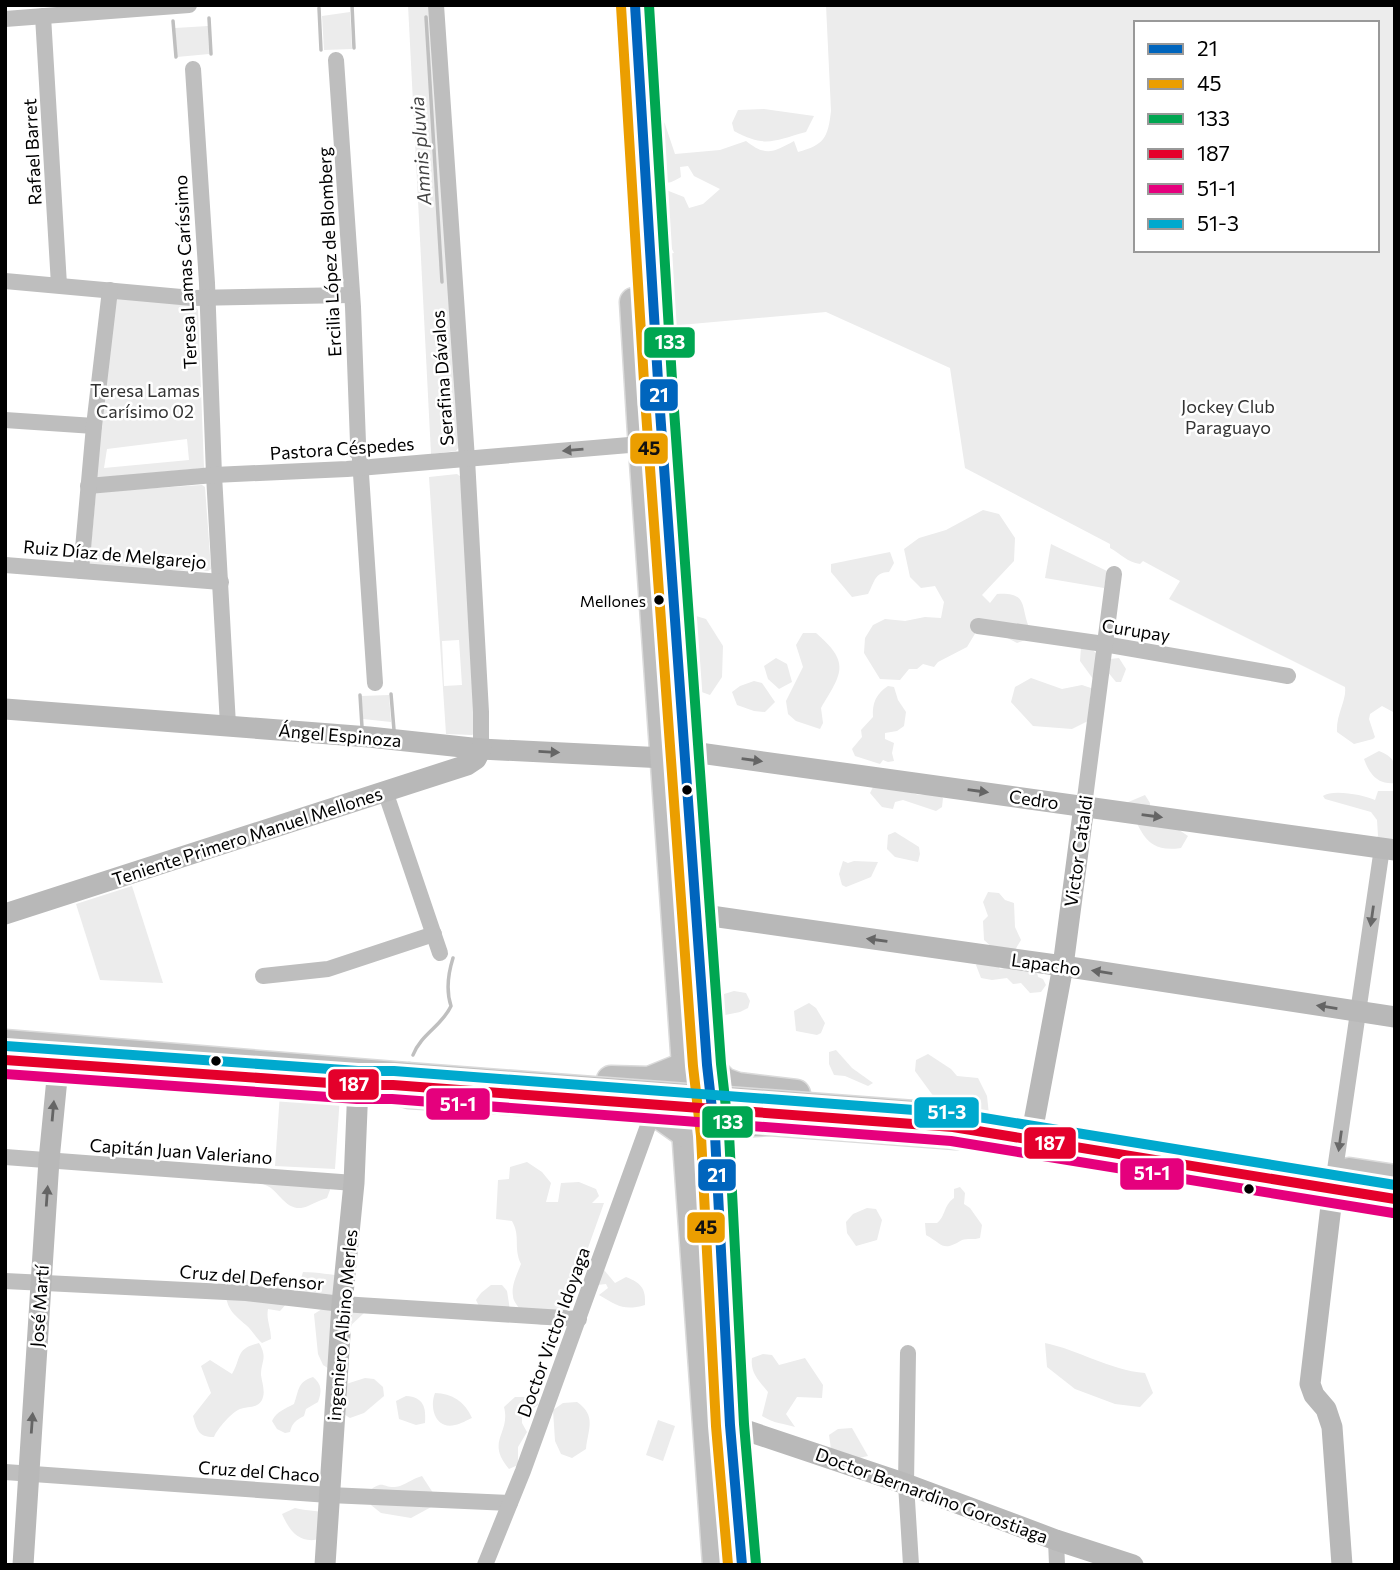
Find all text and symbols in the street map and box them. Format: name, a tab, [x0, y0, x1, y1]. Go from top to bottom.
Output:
legend	[1134, 21, 1379, 252]
text: 21	[1197, 35, 1218, 60]
text: 45	[1197, 70, 1222, 95]
water label: Amnis pluvia	[405, 96, 435, 207]
street label: Rafael Barret	[18, 98, 46, 206]
text: 133	[1197, 105, 1230, 130]
text: 187	[1197, 140, 1230, 165]
street label: Ercilia López de Blomberg	[313, 146, 345, 357]
street label: Teresa Lamas Caríssimo	[169, 174, 201, 370]
text: 51-1	[1197, 175, 1236, 200]
text: 51-3	[1197, 210, 1239, 235]
street label: Serafina Dávalos	[426, 310, 458, 446]
line badge: 133	[643, 326, 696, 359]
text: 133	[655, 330, 685, 353]
line badge: 21	[639, 378, 679, 412]
park label: Teresa Lamas Carísimo 02	[90, 379, 200, 422]
text: 21	[649, 383, 669, 406]
park label: Jockey Club Paraguayo	[1181, 395, 1275, 438]
street label: Pastora Céspedes	[269, 432, 415, 464]
line badge: 45	[629, 432, 669, 465]
text: 45	[638, 436, 660, 459]
one-way arrow	[562, 445, 584, 456]
street label: Ruiz Díaz de Melgarejo	[22, 535, 208, 573]
place label: Mellones	[580, 591, 646, 610]
marker: Mellones	[652, 593, 666, 607]
street label: Curupay	[1100, 614, 1172, 646]
street label: Ángel Espinoza	[278, 719, 402, 751]
one-way arrow	[538, 747, 560, 758]
one-way arrow	[741, 755, 763, 766]
street label: Teniente Primero Manuel Mellones	[109, 782, 385, 890]
unlabelled marker	[680, 783, 694, 797]
street label: Cedro	[1008, 785, 1060, 813]
one-way arrow	[967, 786, 989, 797]
street label: Victor Cataldi	[1059, 794, 1097, 908]
one-way arrow	[1141, 810, 1163, 821]
one-way arrow	[1367, 905, 1378, 927]
one-way arrow	[866, 934, 888, 945]
street label: Lapacho	[1010, 948, 1082, 980]
one-way arrow	[1091, 966, 1113, 977]
one-way arrow	[1316, 1001, 1338, 1012]
unlabelled marker	[209, 1054, 223, 1068]
line badge: 187	[327, 1068, 380, 1101]
text: 187	[339, 1072, 369, 1095]
line badge: 51-1	[425, 1087, 491, 1121]
text: 51-1	[440, 1092, 476, 1115]
line badge: 51-3	[913, 1096, 980, 1129]
one-way arrow	[48, 1100, 59, 1122]
text: 51-3	[928, 1100, 966, 1123]
line badge: 133	[701, 1105, 754, 1139]
text: 133	[713, 1110, 743, 1133]
line badge: 187	[1023, 1126, 1077, 1160]
one-way arrow	[1334, 1130, 1345, 1152]
text: 187	[1035, 1131, 1065, 1154]
street label: Capitán Juan Valeriano	[89, 1134, 273, 1168]
line badge: 51-1	[1119, 1157, 1185, 1191]
line badge: 21	[697, 1158, 737, 1192]
text: 51-1	[1134, 1161, 1170, 1184]
text: 21	[707, 1163, 727, 1186]
unlabelled marker	[1242, 1182, 1256, 1196]
one-way arrow	[41, 1185, 52, 1207]
line badge: 45	[686, 1211, 726, 1244]
text: 45	[695, 1215, 717, 1238]
street label: ingeniero Albino Merles	[323, 1228, 361, 1422]
street label: Doctor Victor Idoyaga	[512, 1244, 594, 1420]
street label: Cruz del Defensor	[179, 1260, 325, 1294]
street label: José Martí	[25, 1263, 53, 1348]
one-way arrow	[27, 1412, 38, 1434]
street label: Doctor Bernardino Gorostiaga	[813, 1443, 1051, 1547]
street label: Cruz del Chaco	[198, 1456, 320, 1486]

